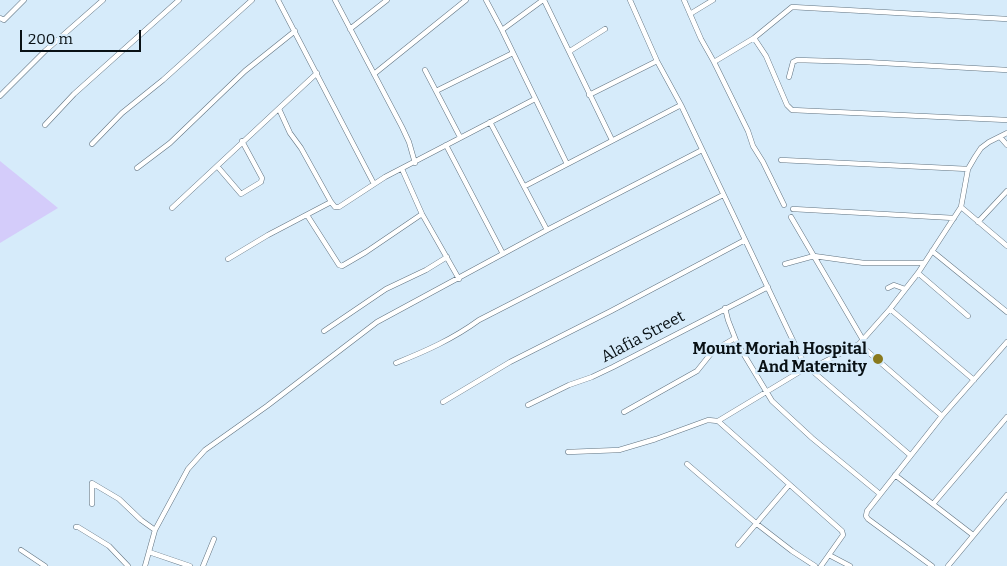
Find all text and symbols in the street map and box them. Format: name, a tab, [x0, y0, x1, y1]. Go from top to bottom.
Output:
scale bar	[22, 20, 144, 52]
text: 200 m	[28, 30, 73, 48]
street label: Alafia Street	[598, 307, 688, 367]
place label: Mount Moriah Hospital And Maternity	[692, 340, 867, 378]
marker: Mount Moriah Hospital And Maternity	[871, 352, 885, 366]

